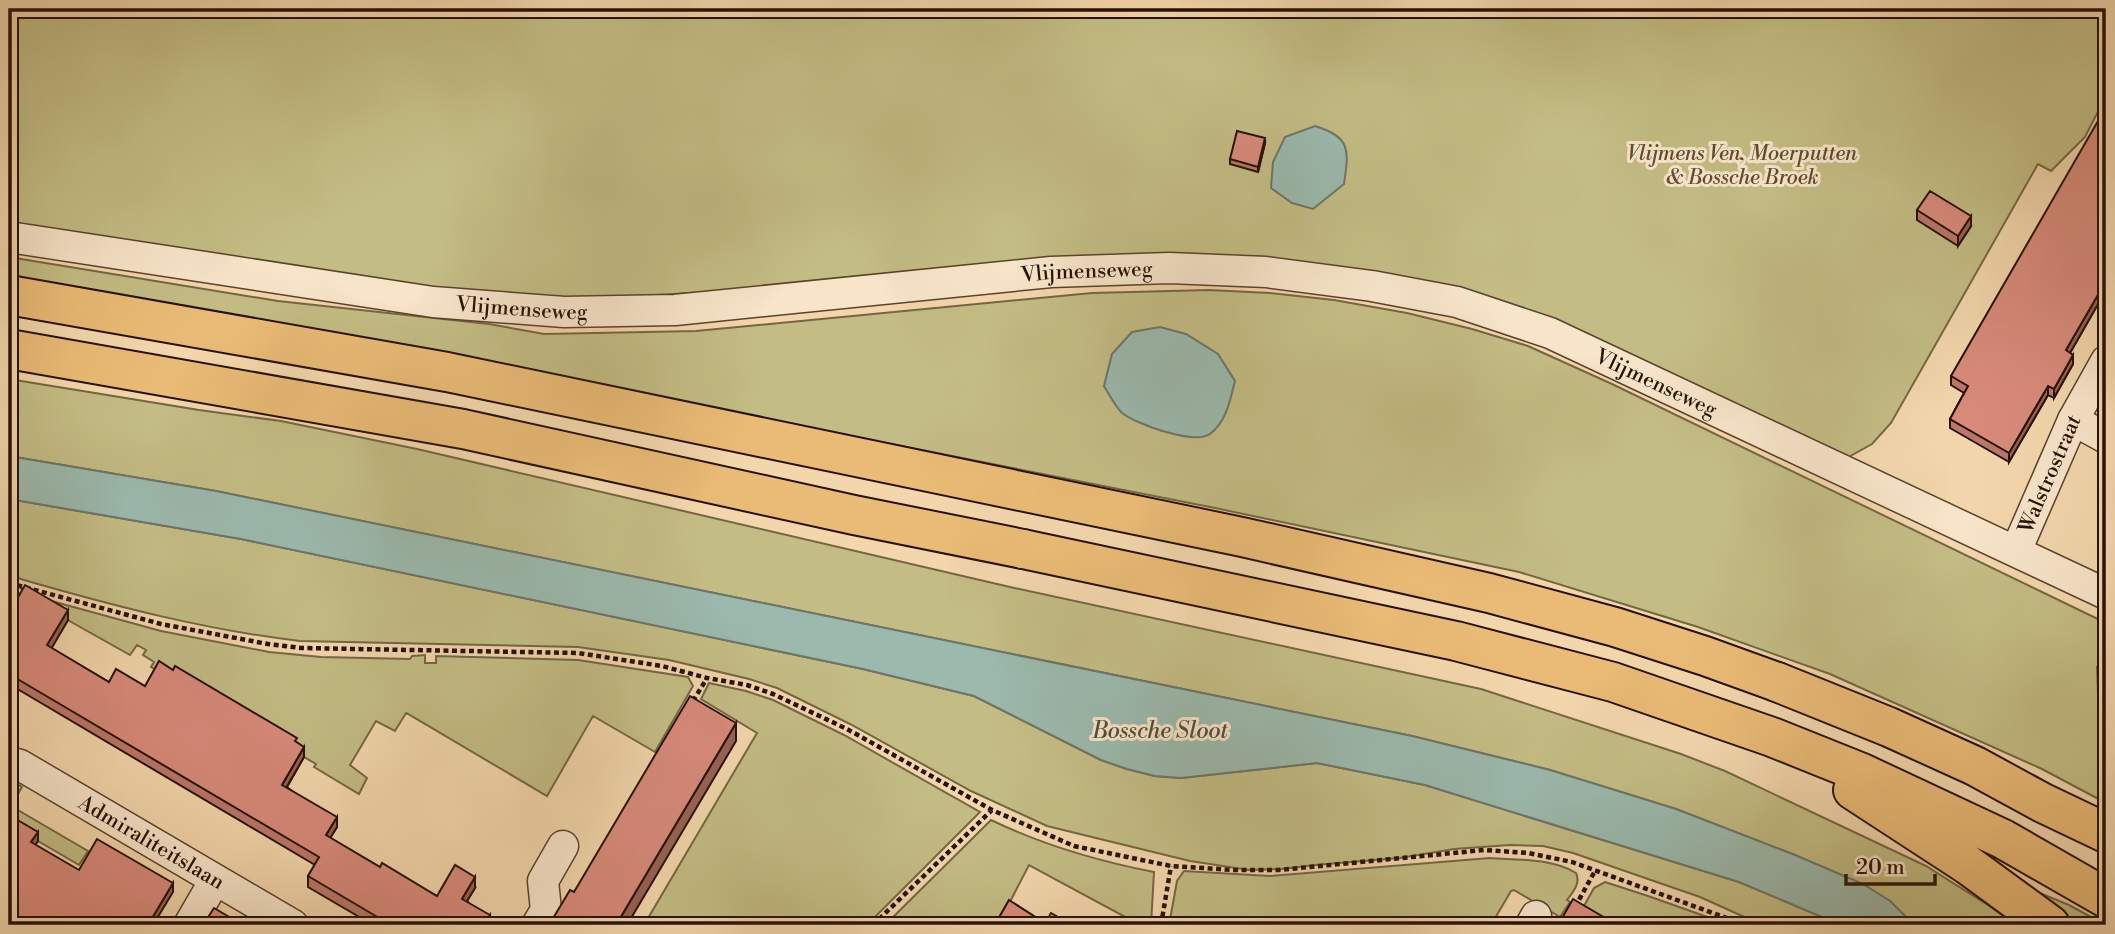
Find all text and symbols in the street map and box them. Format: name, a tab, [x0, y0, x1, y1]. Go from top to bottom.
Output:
park label: Vlijmens Ven, Moerputten & Bossche Broek	[1627, 141, 1857, 191]
street label: Vlijmenseweg	[1019, 257, 1153, 289]
street label: Vlijmenseweg	[454, 292, 588, 326]
street label: Vlijmenseweg	[1590, 343, 1721, 424]
street label: Walstrostraat	[2013, 410, 2088, 538]
water label: Bossche Sloot	[1091, 717, 1228, 745]
street label: Admiraliteitslaan	[72, 790, 229, 896]
scale bar	[1846, 843, 1935, 887]
text: 20 m	[1856, 855, 1905, 881]

